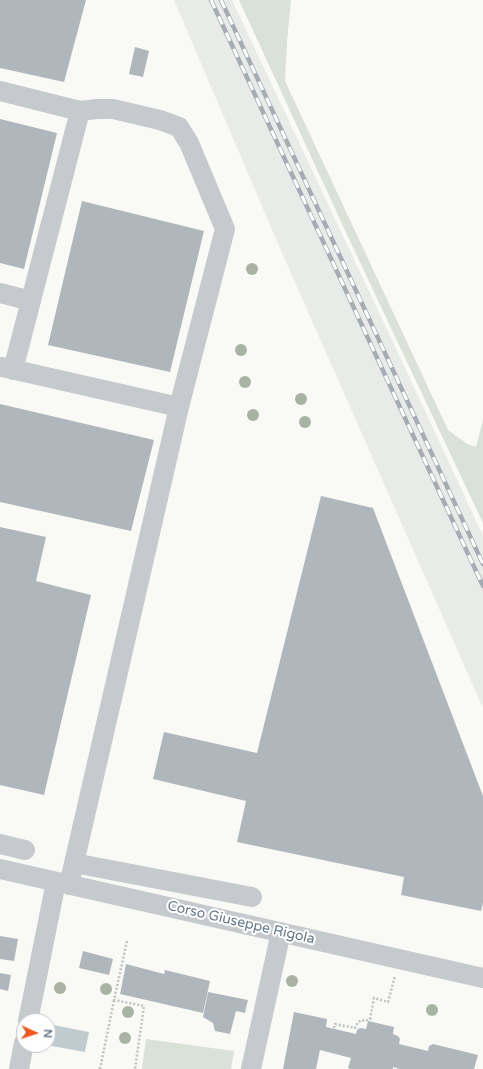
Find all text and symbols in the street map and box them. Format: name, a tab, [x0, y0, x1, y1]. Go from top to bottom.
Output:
street label: Corso Giuseppe Rigola	[166, 898, 316, 948]
north arrow	[16, 1013, 56, 1053]
text: N	[41, 1029, 54, 1038]

